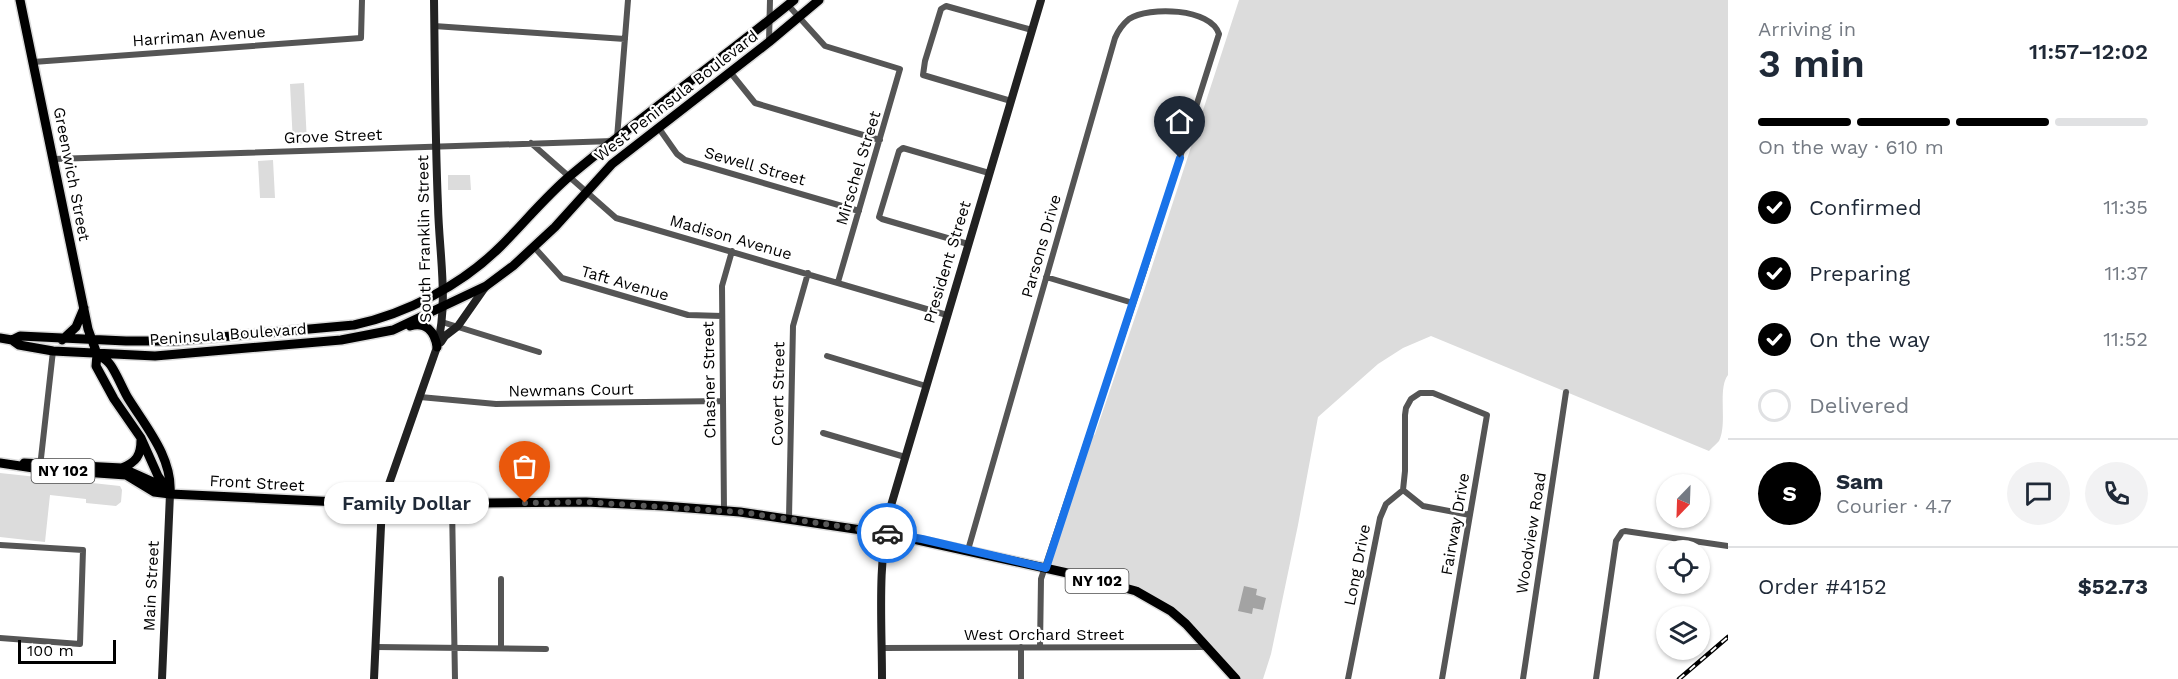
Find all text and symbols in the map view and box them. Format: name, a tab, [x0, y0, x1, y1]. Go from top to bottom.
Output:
text: Arriving in	[1758, 17, 1856, 41]
street label: Harriman Avenue	[132, 22, 266, 50]
street label: West Peninsula Boulevard	[590, 26, 762, 166]
text: 11:57–12:02	[2029, 39, 2148, 64]
text: 3 min	[1758, 41, 1865, 86]
pin	[1154, 96, 1205, 158]
street label: Greenwich Street	[50, 105, 94, 243]
icon: home	[1163, 105, 1196, 138]
street label: Mirschel Street	[832, 108, 885, 227]
street label: Grove Street	[283, 125, 383, 147]
text: On the way · 610 m	[1758, 135, 1944, 159]
street label: Sewell Street	[702, 142, 808, 190]
street label: South Franklin Street	[413, 155, 435, 323]
icon: check	[1758, 191, 1791, 224]
street label: Parsons Drive	[1017, 192, 1065, 300]
text: Confirmed	[1809, 195, 1922, 220]
text: 11:35	[2103, 195, 2148, 219]
street label: President Street	[919, 198, 975, 326]
street label: Madison Avenue	[668, 210, 794, 264]
icon: check	[1758, 257, 1791, 290]
street label: Taft Avenue	[579, 261, 671, 305]
text: Preparing	[1809, 261, 1910, 286]
text: 11:37	[2104, 261, 2148, 285]
street label: Peninsula Boulevard	[149, 319, 307, 349]
street label: Chasner Street	[698, 321, 720, 439]
icon: check	[1758, 323, 1791, 356]
text: On the way	[1809, 327, 1930, 352]
text: 11:52	[2103, 327, 2148, 351]
street label: Covert Street	[768, 341, 788, 446]
street label: Newmans Court	[508, 379, 634, 401]
text: Delivered	[1809, 393, 1909, 418]
pin	[499, 441, 550, 503]
icon: bag	[508, 450, 541, 483]
road number: NY 102	[32, 459, 94, 483]
button: chat	[2007, 462, 2070, 525]
button: phone	[2085, 462, 2148, 525]
text: Sam	[1836, 469, 1884, 494]
street label: Front Street	[209, 471, 305, 495]
street label: Fairway Drive	[1437, 471, 1473, 577]
street label: Woodview Road	[1512, 471, 1550, 595]
north arrow	[1656, 474, 1710, 528]
map controls	[1656, 474, 1710, 660]
text: S	[1782, 481, 1797, 506]
callout: Family Dollar	[324, 482, 489, 524]
text: Family Dollar	[342, 491, 471, 515]
text: Courier · 4.7	[1836, 494, 1952, 518]
courier	[857, 503, 917, 563]
icon: car	[871, 517, 904, 550]
street label: Long Drive	[1340, 523, 1374, 607]
street label: Main Street	[139, 540, 163, 632]
button: locate	[1656, 540, 1710, 594]
road number: NY 102	[1066, 569, 1128, 593]
text: Order #4152	[1758, 574, 1887, 599]
text: $52.73	[2078, 574, 2148, 599]
button: layers	[1656, 606, 1710, 660]
street label: West Orchard Street	[964, 625, 1125, 644]
scale bar	[18, 637, 116, 664]
text: 100 m	[27, 641, 74, 660]

